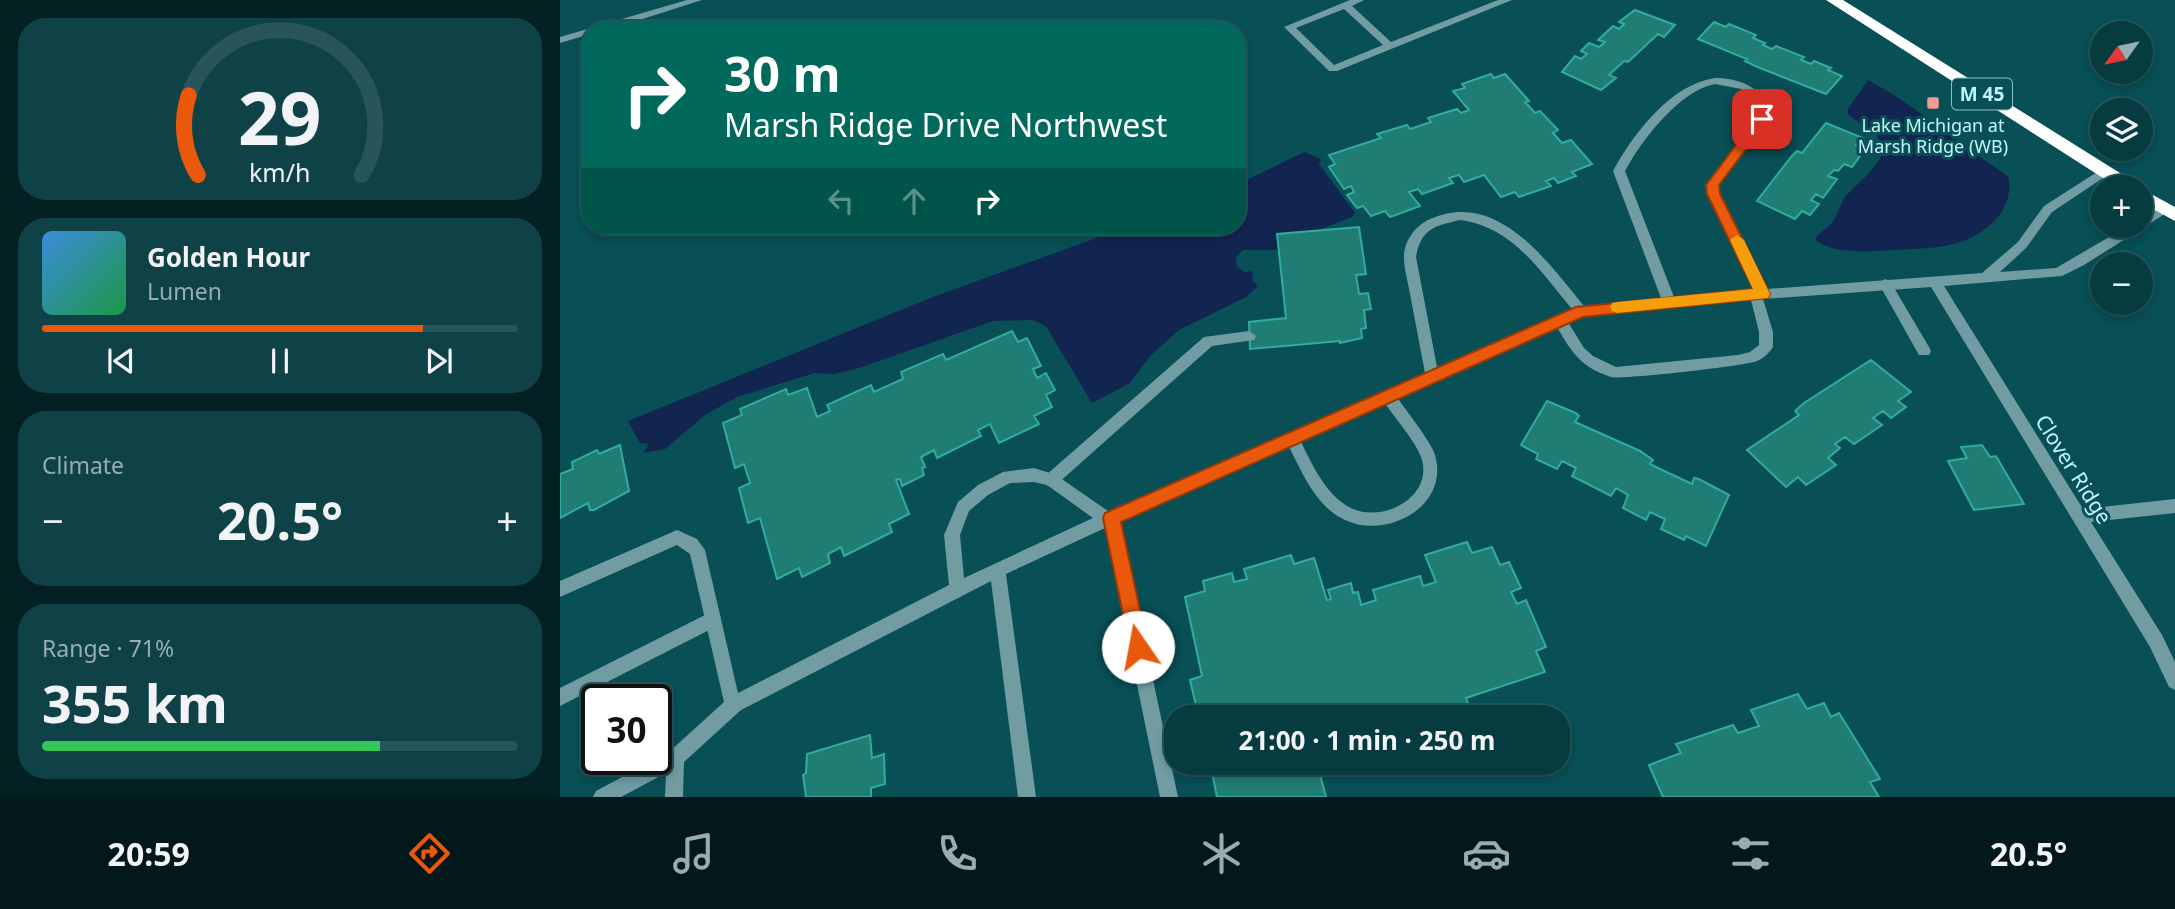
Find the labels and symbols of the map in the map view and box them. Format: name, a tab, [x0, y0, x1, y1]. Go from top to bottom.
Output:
north arrow	[2090, 21, 2152, 84]
road number: M 45	[1952, 78, 2012, 110]
pin	[1732, 89, 1792, 149]
marker: Lake Michigan at Marsh Ridge (WB)	[1925, 95, 1941, 111]
place label: Lake Michigan at Marsh Ridge (WB)	[1858, 113, 2008, 158]
street label: Clover Ridge	[2029, 409, 2119, 529]
position arrow	[1101, 610, 1175, 684]
speed limit sign: 30	[581, 684, 672, 775]

